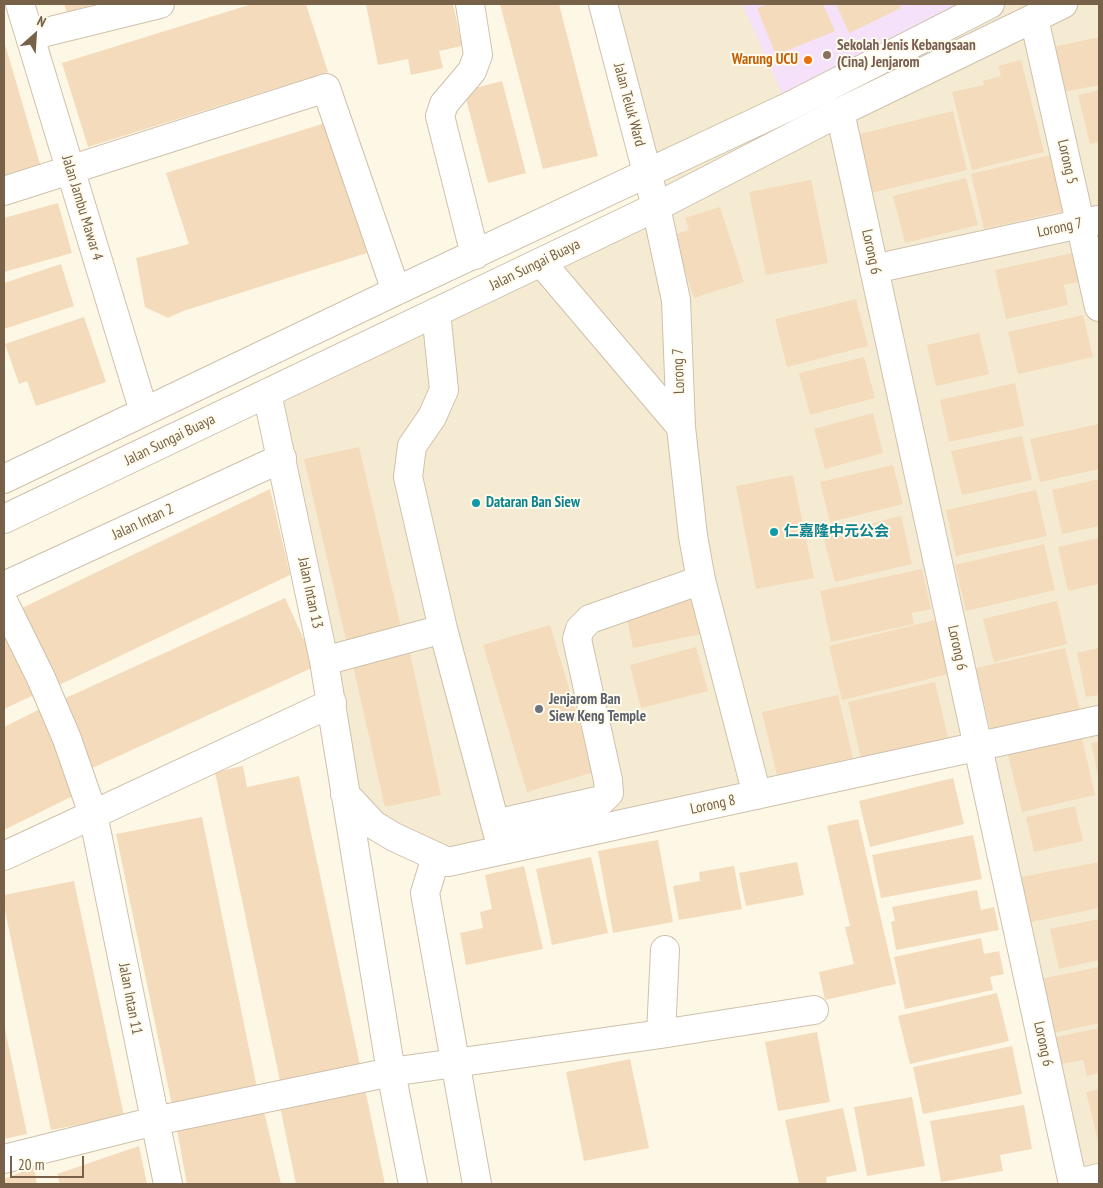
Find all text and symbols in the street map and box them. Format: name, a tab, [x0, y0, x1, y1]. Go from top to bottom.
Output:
north arrow	[10, 10, 60, 60]
text: N	[34, 12, 49, 31]
place label: Sekolah Jenis Kebangsaan (Cina) Jenjarom	[837, 37, 976, 72]
marker: Sekolah Jenis Kebangsaan (Cina) Jenjarom	[821, 49, 833, 61]
place label: Warung UCU	[732, 51, 798, 69]
marker: Warung UCU	[802, 54, 814, 66]
street label: Jalan Teluk Ward	[609, 61, 649, 149]
street label: Lorong 5	[1053, 138, 1081, 186]
street label: Jalan Jambu Mawar 4	[57, 153, 107, 263]
street label: Lorong 7	[1036, 214, 1084, 242]
street label: Lorong 6	[857, 228, 885, 276]
street label: Jalan Sungai Buaya	[487, 235, 583, 295]
street label: Lorong 7	[669, 348, 689, 394]
street label: Jalan Sungai Buaya	[122, 410, 218, 470]
place label: Dataran Ban Siew	[486, 494, 580, 512]
marker: Dataran Ban Siew	[470, 497, 482, 509]
street label: Jalan Intan 2	[109, 500, 177, 544]
place label: 仁嘉隆中元公会	[784, 523, 889, 541]
marker: 仁嘉隆中元公会	[768, 526, 780, 538]
street label: Jalan Intan 13	[294, 556, 326, 630]
street label: Lorong 6	[943, 624, 971, 672]
place label: Jenjarom Ban Siew Keng Temple	[549, 691, 646, 726]
marker: Jenjarom Ban Siew Keng Temple	[533, 703, 545, 715]
street label: Lorong 8	[689, 791, 737, 819]
street label: Jalan Intan 11	[114, 962, 146, 1036]
street label: Lorong 6	[1029, 1020, 1057, 1068]
scale bar	[12, 1146, 86, 1178]
text: 20 m	[18, 1155, 44, 1174]

